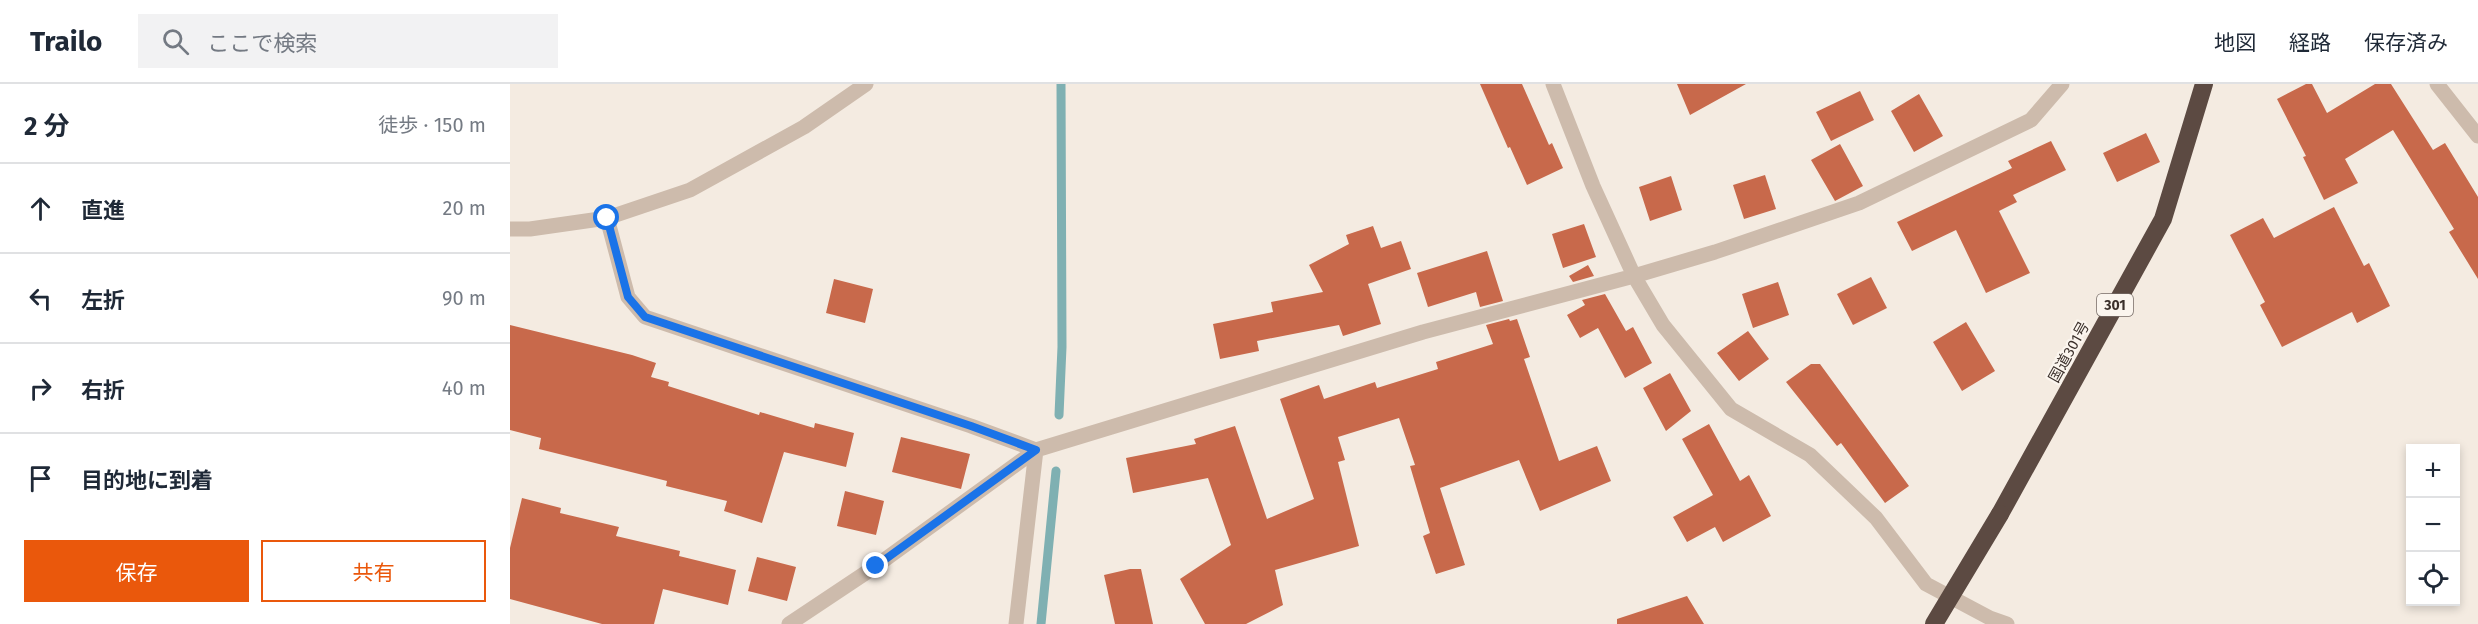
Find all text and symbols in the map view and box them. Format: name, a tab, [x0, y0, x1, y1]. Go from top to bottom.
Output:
search box	[138, 14, 558, 68]
text: Trailo	[30, 25, 102, 58]
icon: search	[159, 25, 192, 58]
text: ここで検索	[207, 30, 317, 57]
text: 地図	[2214, 30, 2256, 56]
text: 経路	[2289, 30, 2331, 56]
text: 保存済み	[2364, 30, 2448, 56]
text: 2 分	[24, 111, 70, 142]
text: 徒歩 · 150 m	[378, 113, 486, 137]
icon: ahead	[24, 192, 57, 225]
text: 20 m	[443, 196, 486, 220]
text: 直進	[81, 197, 125, 224]
route start	[593, 204, 619, 230]
icon: left	[24, 282, 57, 315]
text: 90 m	[442, 286, 486, 310]
text: 左折	[81, 287, 125, 314]
road number: 301	[2097, 294, 2133, 316]
street label: 国道301号	[2045, 318, 2093, 386]
icon: right	[24, 372, 57, 405]
text: 40 m	[442, 376, 486, 400]
text: 右折	[81, 377, 125, 404]
map controls	[2406, 444, 2460, 606]
button: +	[2406, 444, 2460, 498]
icon: arrive	[24, 462, 57, 495]
text: 目的地に到着	[81, 467, 213, 494]
button: −	[2406, 498, 2460, 552]
button: 保存	[24, 540, 249, 602]
button: 共有	[261, 540, 486, 602]
route end	[862, 552, 888, 578]
button: locate	[2406, 552, 2460, 606]

